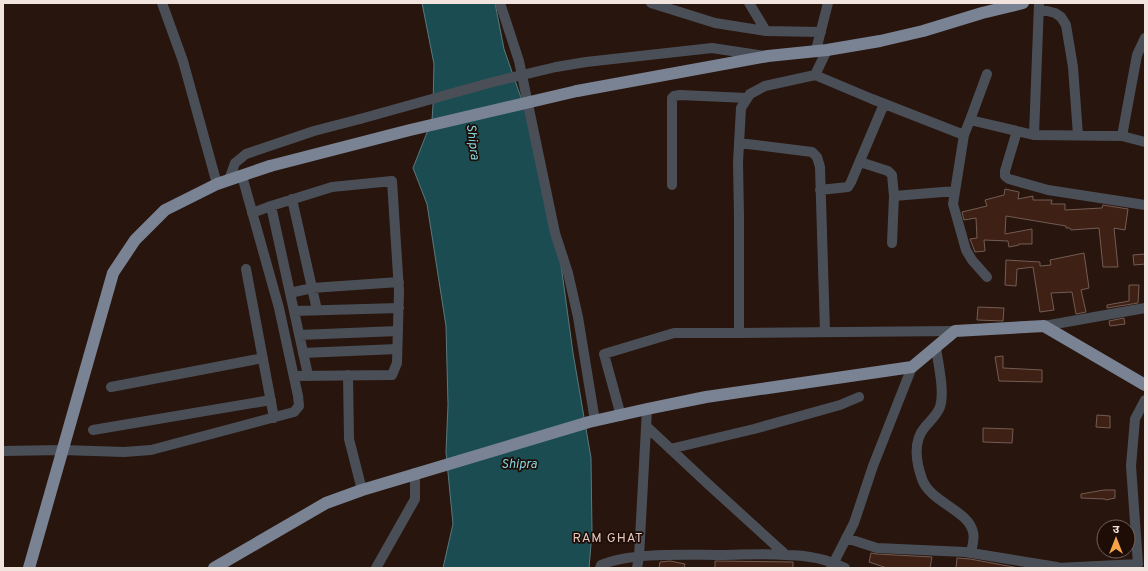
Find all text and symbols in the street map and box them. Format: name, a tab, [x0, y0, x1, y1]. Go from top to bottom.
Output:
water label: Shipra	[462, 123, 482, 161]
water label: Shipra	[501, 457, 537, 473]
north arrow	[1096, 519, 1136, 559]
text: उ	[1113, 523, 1120, 537]
district label: RAM GHAT	[572, 531, 644, 547]

